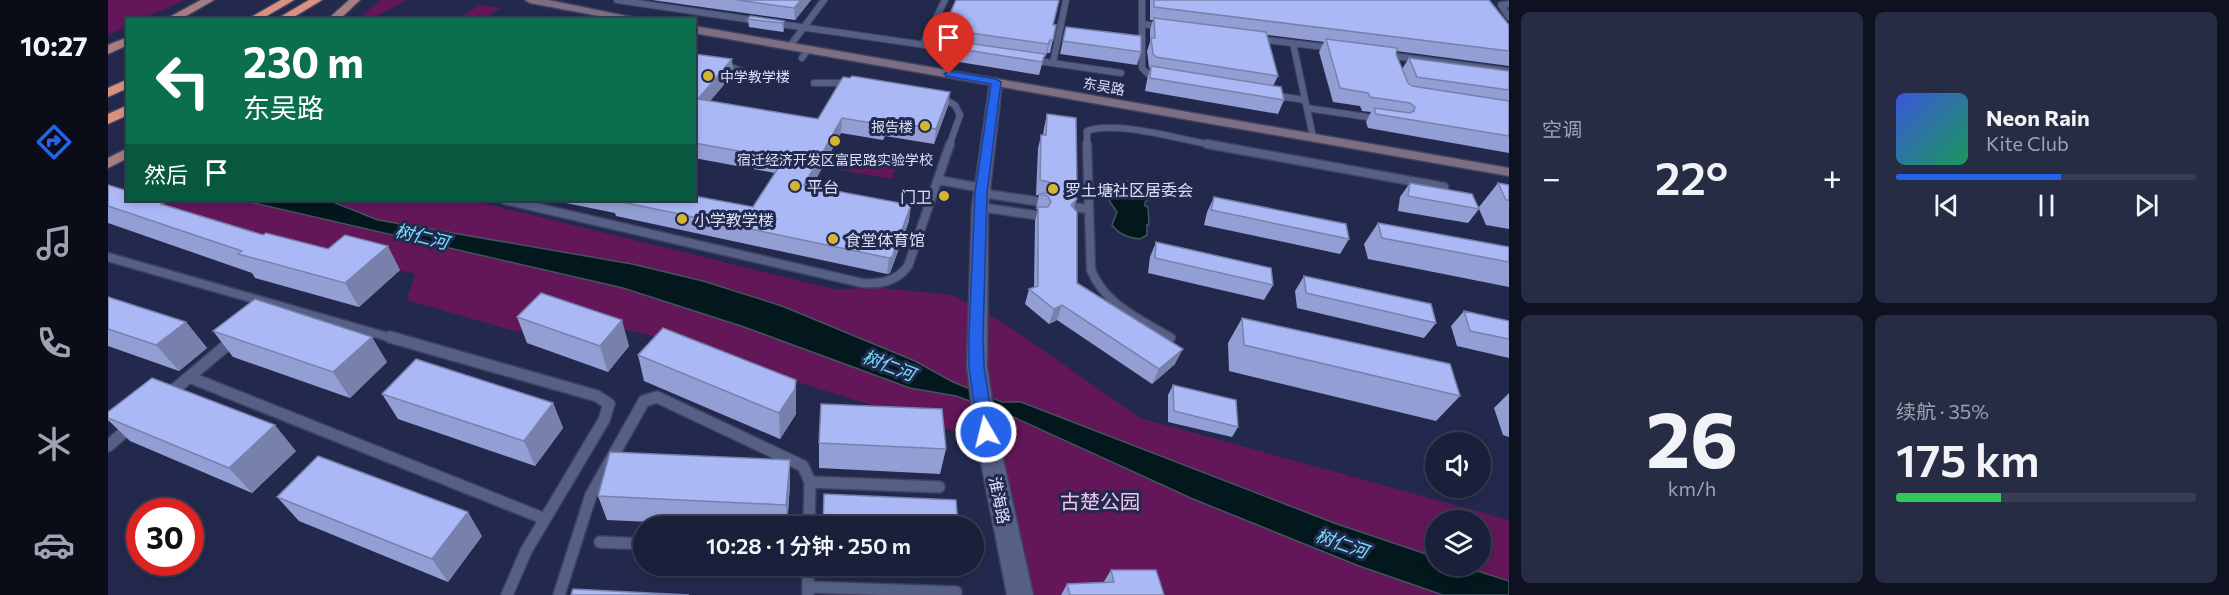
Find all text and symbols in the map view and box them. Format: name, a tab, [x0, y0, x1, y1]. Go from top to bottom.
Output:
pin	[923, 12, 974, 74]
icon: arrive	[932, 21, 965, 54]
text: 10:27	[20, 29, 88, 62]
text: 230 m	[243, 35, 364, 87]
icon: left	[144, 42, 222, 120]
place label: 中学教学楼	[720, 68, 790, 85]
marker: 中学教学楼	[701, 69, 715, 83]
street label: 东吴路	[1082, 74, 1126, 98]
text: 东吴路	[243, 91, 324, 124]
text: Neon Rain	[1986, 104, 2090, 131]
text: 空调	[1542, 117, 1582, 141]
place label: 报告楼	[871, 118, 913, 135]
marker: 报告楼	[918, 119, 932, 133]
icon: directions	[33, 121, 75, 163]
text: Kite Club	[1986, 131, 2069, 155]
marker: 宿迁经济开发区富民路实验学校	[828, 134, 842, 148]
text: 22°	[1655, 149, 1728, 204]
place label: 宿迁经济开发区富民路实验学校	[737, 151, 933, 168]
icon: arrive	[200, 156, 233, 189]
text: −	[1542, 156, 1561, 197]
text: +	[1823, 156, 1842, 197]
text: 然后	[144, 161, 188, 188]
place label: 平台	[807, 177, 839, 196]
marker: 平台	[788, 179, 802, 193]
place label: 罗土塘社区居委会	[1065, 180, 1193, 199]
marker: 罗土塘社区居委会	[1046, 182, 1060, 196]
place label: 门卫	[900, 187, 932, 206]
marker: 门卫	[937, 189, 951, 203]
icon: previous	[1930, 189, 1963, 222]
icon: pause	[2030, 189, 2063, 222]
icon: next	[2130, 189, 2163, 222]
place label: 小学教学楼	[694, 210, 774, 229]
marker: 小学教学楼	[675, 212, 689, 226]
water label: 树仁河	[393, 219, 454, 254]
icon: music	[33, 222, 75, 264]
place label: 食堂体育馆	[845, 230, 925, 249]
marker: 食堂体育馆	[826, 232, 840, 246]
icon: phone	[33, 322, 75, 364]
water label: 树仁河	[860, 345, 921, 386]
text: 26	[1646, 389, 1738, 484]
text: 续航 · 35%	[1896, 399, 1989, 423]
position arrow	[954, 400, 1018, 464]
icon: climate	[33, 423, 75, 465]
text: 175 km	[1896, 431, 2040, 486]
map controls	[1425, 432, 1491, 576]
button: sound	[1425, 432, 1491, 498]
street label: 淮海路	[986, 475, 1014, 525]
text: km/h	[1668, 476, 1716, 500]
park label: 古楚公园	[1060, 489, 1140, 513]
speed limit sign: 30	[126, 498, 204, 576]
button: layers	[1425, 510, 1491, 576]
icon: car	[33, 524, 75, 566]
water label: 树仁河	[1313, 524, 1374, 563]
text: 10:28 · 1 分钟 · 250 m	[706, 532, 911, 559]

